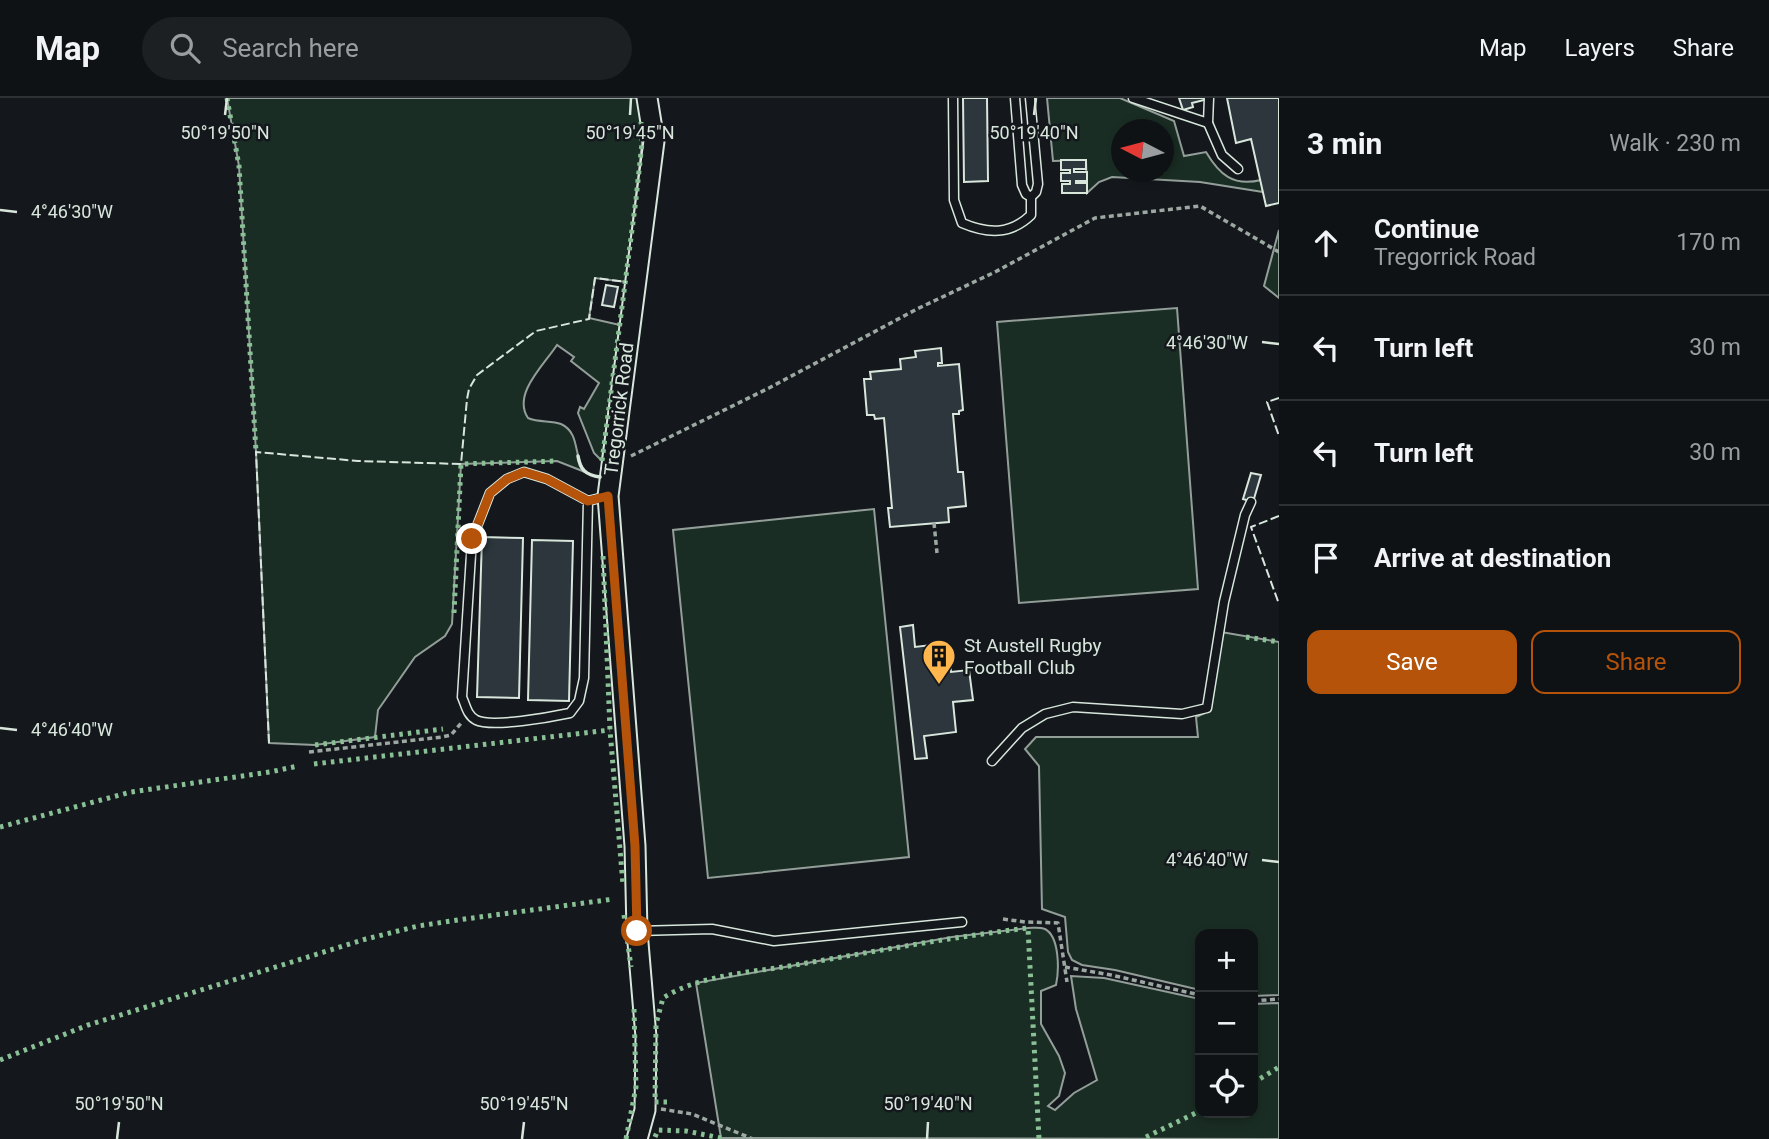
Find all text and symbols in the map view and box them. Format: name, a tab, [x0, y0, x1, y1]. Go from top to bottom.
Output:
search box	[142, 17, 632, 80]
text: Map	[35, 29, 100, 68]
icon: search	[166, 29, 204, 67]
text: Search here	[222, 33, 359, 63]
text: Map	[1479, 34, 1527, 62]
text: Layers	[1565, 34, 1635, 62]
text: Share	[1673, 34, 1734, 62]
north arrow	[1111, 119, 1174, 182]
text: 50°19'50"N	[180, 122, 270, 143]
text: 50°19'45"N	[585, 122, 675, 143]
text: 50°19'40"N	[989, 122, 1079, 143]
text: 3 min	[1307, 126, 1382, 161]
text: Walk · 230 m	[1609, 130, 1741, 157]
text: 4°46'30"W	[31, 201, 113, 222]
text: Continue	[1374, 214, 1479, 244]
icon: ahead	[1307, 224, 1345, 262]
text: 170 m	[1676, 229, 1741, 256]
text: Tregorrick Road	[1374, 244, 1536, 271]
icon: left	[1307, 329, 1345, 367]
text: 4°46'30"W	[1166, 332, 1248, 353]
text: Turn left	[1374, 333, 1473, 363]
text: 30 m	[1689, 334, 1741, 361]
street label: Tregorrick Road	[599, 341, 639, 477]
icon: left	[1307, 434, 1345, 472]
text: Turn left	[1374, 438, 1473, 468]
text: 30 m	[1689, 439, 1741, 466]
route end	[456, 523, 487, 554]
icon: arrive	[1307, 539, 1345, 577]
text: Arrive at destination	[1374, 543, 1611, 573]
button: Save	[1307, 630, 1517, 694]
button: Share	[1531, 630, 1741, 694]
place label: St Austell Rugby Football Club	[964, 634, 1101, 679]
building icon: St Austell Rugby Football Club	[920, 637, 958, 686]
text: 4°46'40"W	[31, 719, 113, 740]
text: 4°46'40"W	[1166, 849, 1248, 870]
route start	[621, 915, 652, 946]
map controls	[1195, 929, 1258, 1118]
button: +	[1195, 929, 1258, 992]
button: −	[1195, 992, 1258, 1055]
button: locate	[1195, 1055, 1258, 1118]
text: 50°19'50"N	[74, 1093, 164, 1114]
text: 50°19'45"N	[479, 1093, 569, 1114]
text: 50°19'40"N	[883, 1093, 973, 1114]

